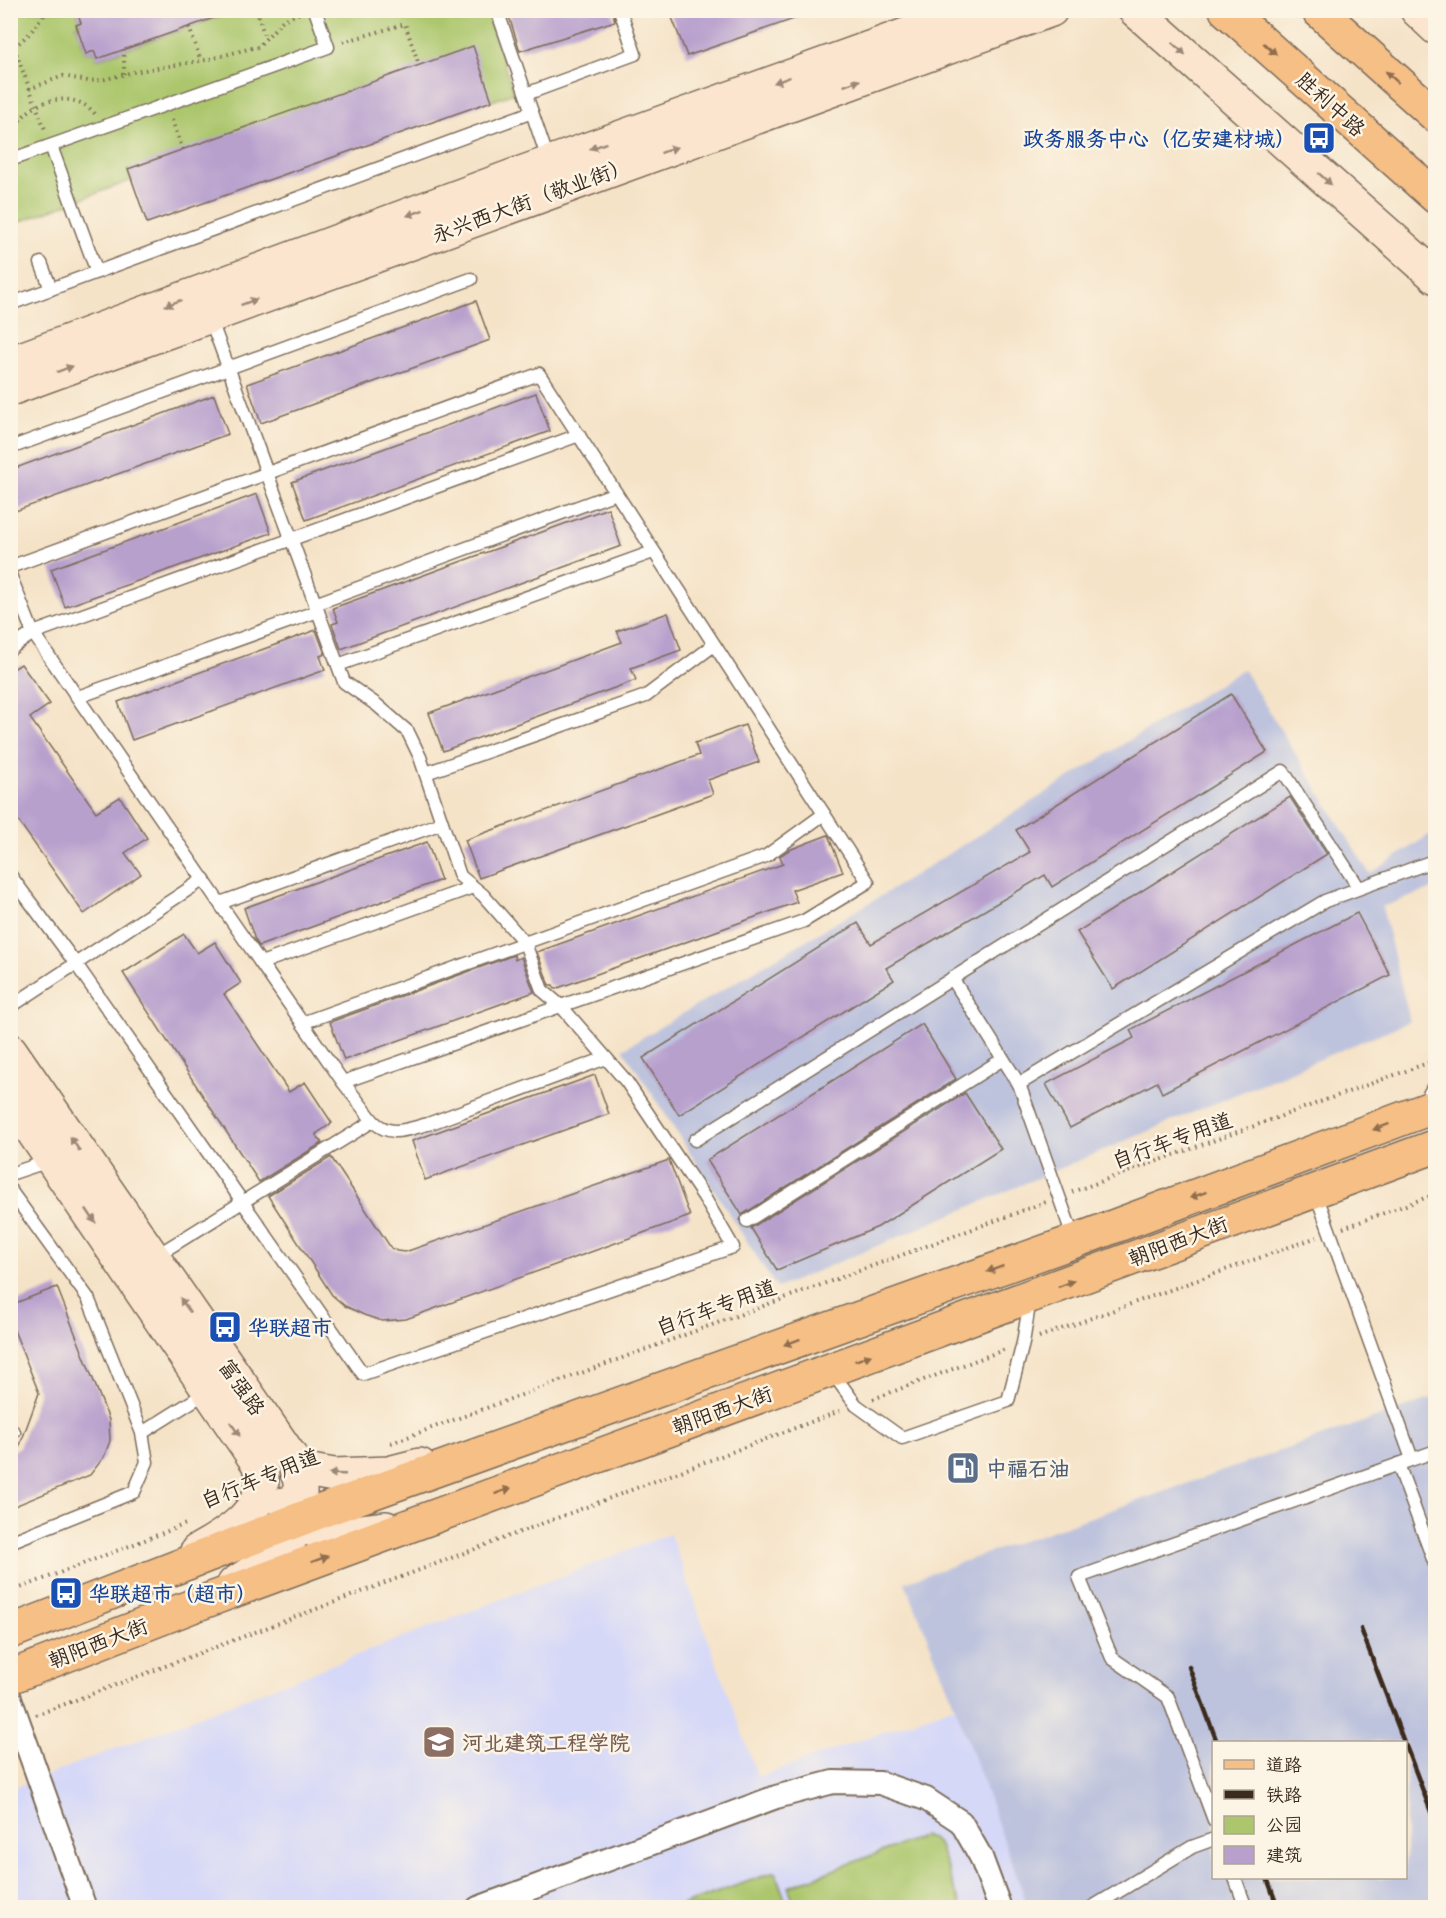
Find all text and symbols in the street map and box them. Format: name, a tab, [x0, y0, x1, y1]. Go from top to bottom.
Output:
one-way arrow	[1171, 42, 1186, 55]
one-way arrow	[1262, 42, 1277, 56]
street label: 胜利中路	[1291, 66, 1371, 142]
one-way arrow	[1385, 71, 1400, 84]
one-way arrow	[773, 76, 791, 85]
one-way arrow	[843, 78, 861, 87]
bus stop icon: 政务服务中心（亿安建材城）	[1301, 120, 1337, 156]
place label: 政务服务中心（亿安建材城）	[1023, 125, 1296, 152]
one-way arrow	[589, 141, 607, 151]
one-way arrow	[660, 144, 678, 154]
street label: 永兴西大街（敬业街）	[428, 151, 634, 249]
one-way arrow	[1317, 172, 1332, 185]
one-way arrow	[406, 208, 424, 218]
one-way arrow	[240, 297, 258, 307]
one-way arrow	[164, 298, 182, 308]
one-way arrow	[57, 364, 75, 374]
street label: 自行车专用道	[1108, 1106, 1236, 1174]
one-way arrow	[1371, 1122, 1389, 1132]
one-way arrow	[69, 1137, 81, 1153]
one-way arrow	[1189, 1190, 1207, 1200]
one-way arrow	[85, 1207, 96, 1224]
street label: 朝阳西大街	[1124, 1210, 1232, 1272]
one-way arrow	[986, 1265, 1004, 1274]
street label: 自行车专用道	[652, 1273, 780, 1341]
one-way arrow	[1057, 1278, 1075, 1288]
one-way arrow	[180, 1297, 191, 1313]
bus stop icon: 华联超市	[207, 1309, 243, 1345]
place label: 华联超市	[248, 1314, 332, 1341]
one-way arrow	[783, 1337, 801, 1347]
street label: 富强路	[213, 1353, 271, 1421]
one-way arrow	[854, 1353, 872, 1363]
street label: 朝阳西大街	[668, 1379, 776, 1441]
one-way arrow	[229, 1421, 241, 1437]
street label: 自行车专用道	[197, 1442, 323, 1514]
fuel station icon: 中福石油	[945, 1450, 981, 1486]
place label: 中福石油	[986, 1455, 1070, 1482]
one-way arrow	[328, 1470, 347, 1479]
one-way arrow	[494, 1486, 512, 1495]
one-way arrow	[311, 1553, 329, 1563]
bus stop icon: 华联超市（超市）	[48, 1575, 84, 1611]
place label: 华联超市（超市）	[89, 1580, 257, 1607]
street label: 朝阳西大街	[44, 1612, 152, 1674]
school or university icon: 河北建筑工程学院	[421, 1724, 457, 1760]
place label: 河北建筑工程学院	[462, 1729, 630, 1756]
legend	[1212, 1741, 1407, 1879]
text: 道路	[1266, 1753, 1302, 1776]
text: 铁路	[1266, 1783, 1302, 1806]
text: 公园	[1266, 1813, 1302, 1836]
text: 建筑	[1266, 1843, 1302, 1866]

